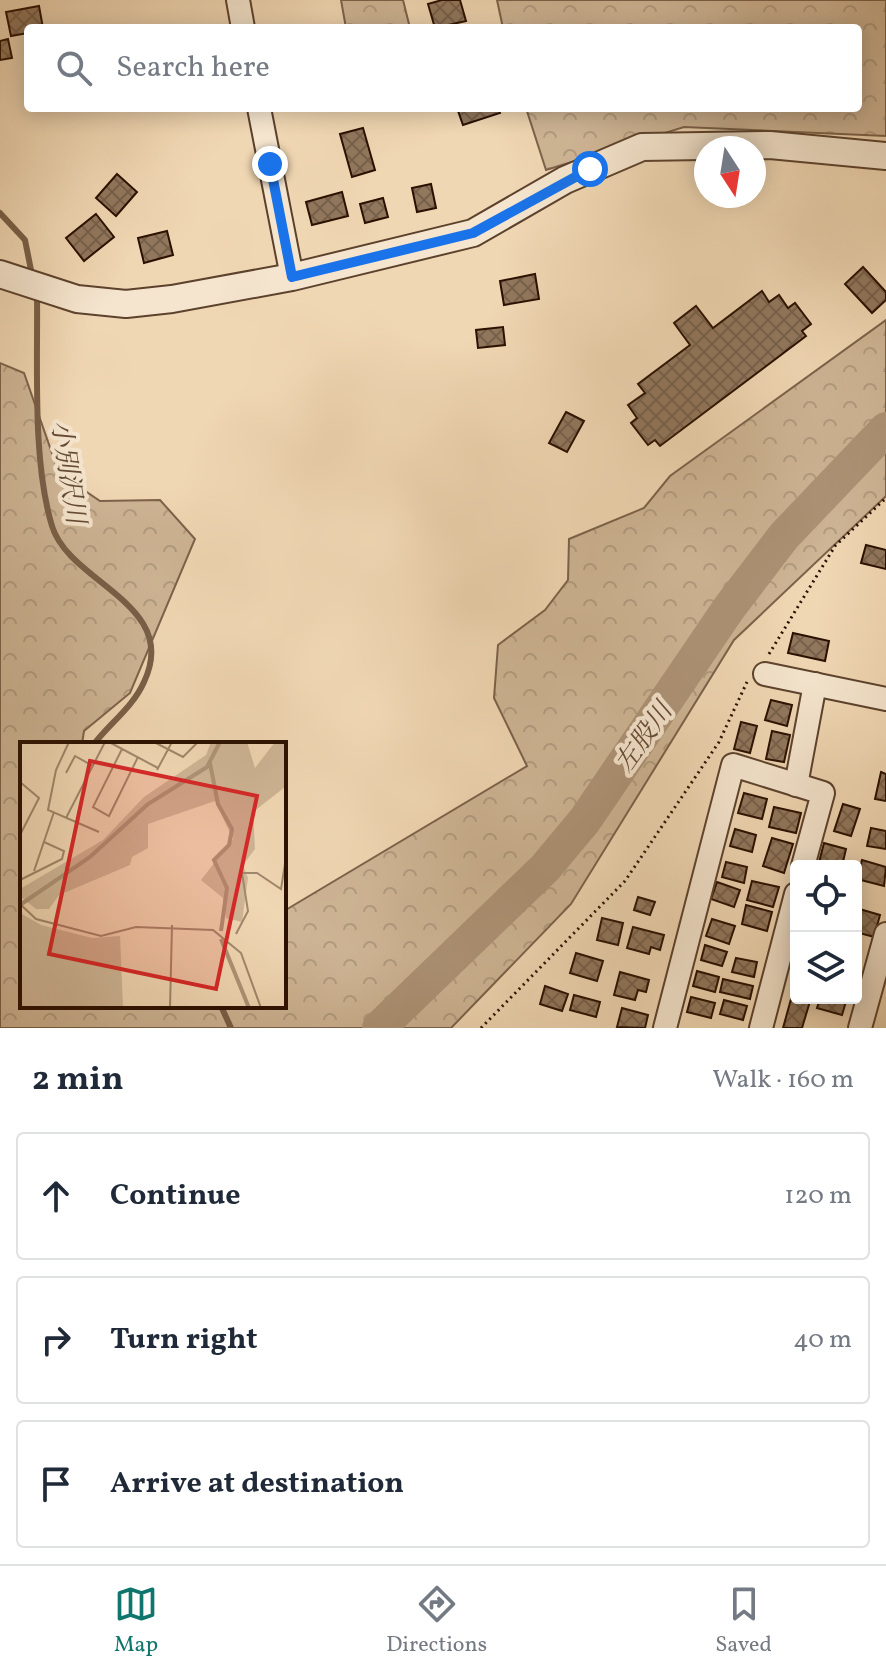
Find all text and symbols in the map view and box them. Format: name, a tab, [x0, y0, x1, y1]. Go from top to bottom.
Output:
search box	[24, 24, 862, 112]
icon: search	[52, 46, 96, 90]
text: Search here	[116, 47, 270, 89]
north arrow	[694, 136, 766, 208]
route end	[252, 146, 288, 182]
route start	[572, 151, 608, 187]
water label: 小別沢川	[41, 418, 93, 529]
water label: 左股川	[608, 693, 683, 780]
inset map	[20, 742, 286, 1008]
map controls	[790, 860, 862, 1004]
button: locate	[790, 860, 862, 932]
button: layers	[790, 932, 862, 1004]
text: 2 min	[32, 1057, 124, 1104]
text: Walk · 160 m	[712, 1062, 854, 1098]
icon: ahead	[34, 1174, 78, 1218]
text: Continue	[110, 1175, 241, 1217]
text: 120 m	[784, 1178, 852, 1214]
icon: right	[34, 1318, 78, 1362]
text: Turn right	[110, 1319, 258, 1361]
text: 40 m	[793, 1322, 852, 1358]
icon: arrive	[34, 1462, 78, 1506]
text: Arrive at destination	[110, 1463, 404, 1505]
tab: Map	[114, 1582, 158, 1661]
tab: Directions	[386, 1582, 487, 1661]
tab: Saved	[715, 1582, 772, 1661]

